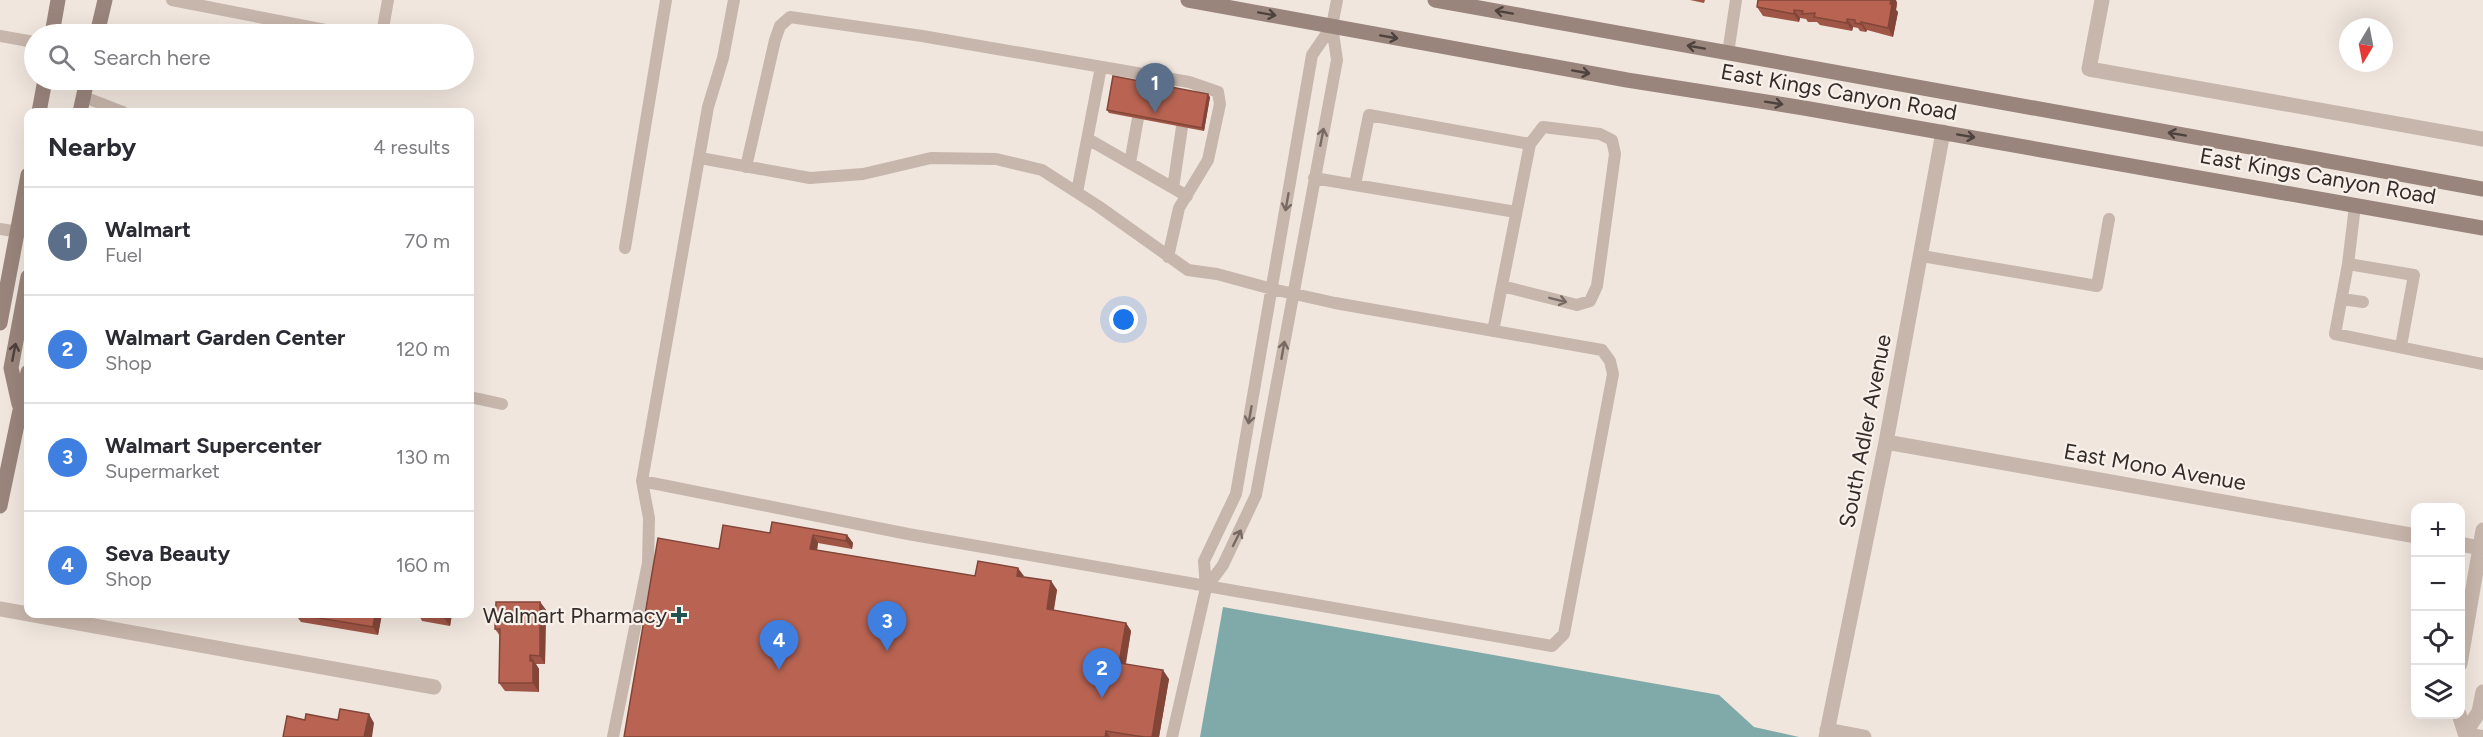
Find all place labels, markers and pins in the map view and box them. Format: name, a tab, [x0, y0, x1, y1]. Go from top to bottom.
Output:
pin: 1	[1136, 63, 1174, 113]
place label: Walmart Pharmacy	[483, 602, 667, 629]
pin: 3	[868, 602, 906, 651]
marker: Walmart Pharmacy	[672, 608, 686, 622]
pin: 4	[760, 620, 798, 670]
pin: 2	[1082, 648, 1122, 698]

